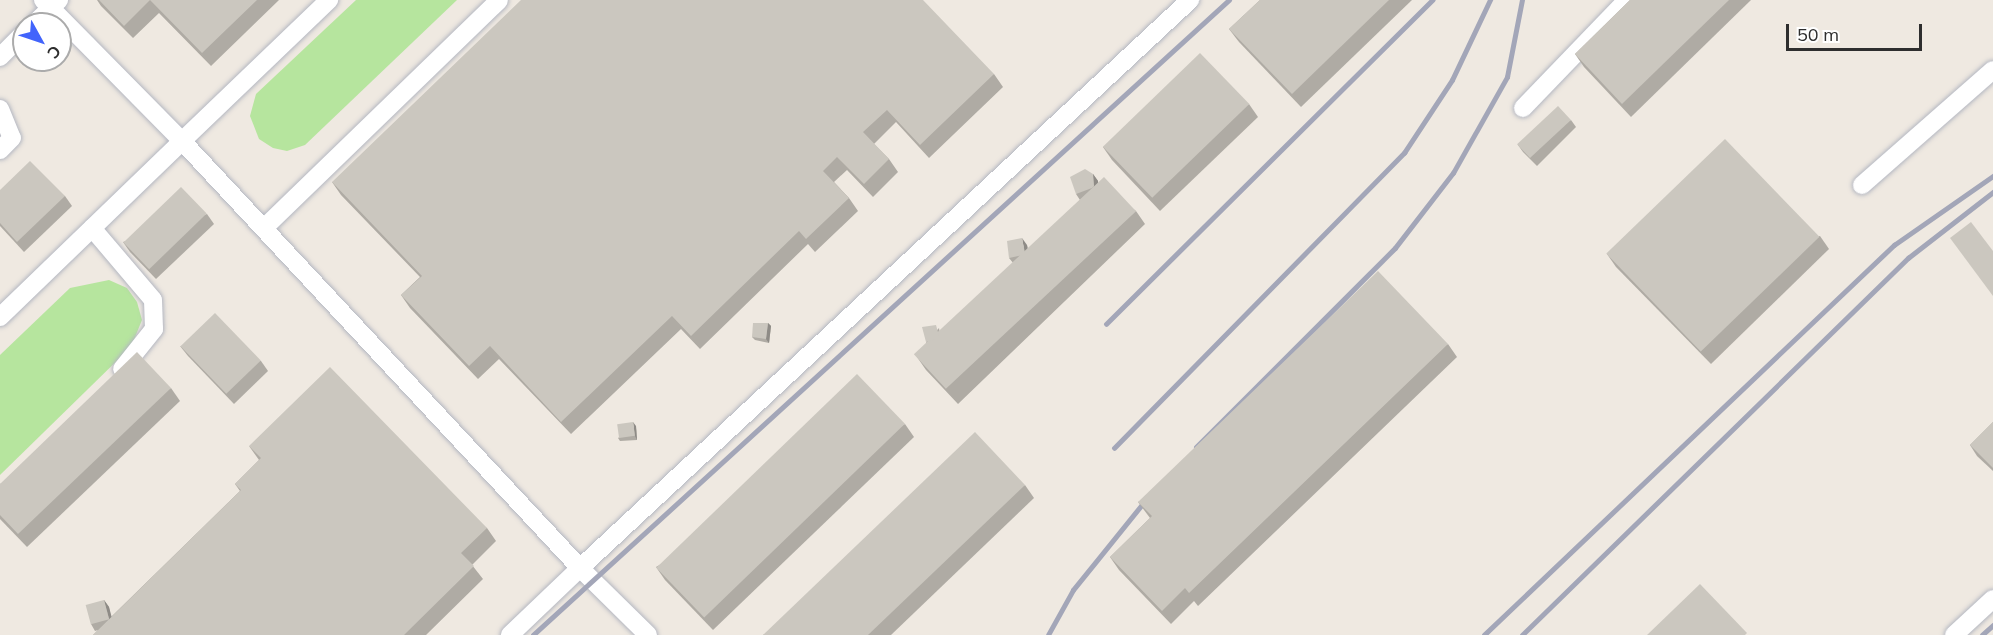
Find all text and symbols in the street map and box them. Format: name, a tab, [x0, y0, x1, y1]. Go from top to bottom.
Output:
north arrow	[12, 12, 72, 72]
scale bar	[1789, 12, 1926, 50]
text: 50 m	[1797, 23, 1839, 46]
text: С	[43, 42, 65, 63]

